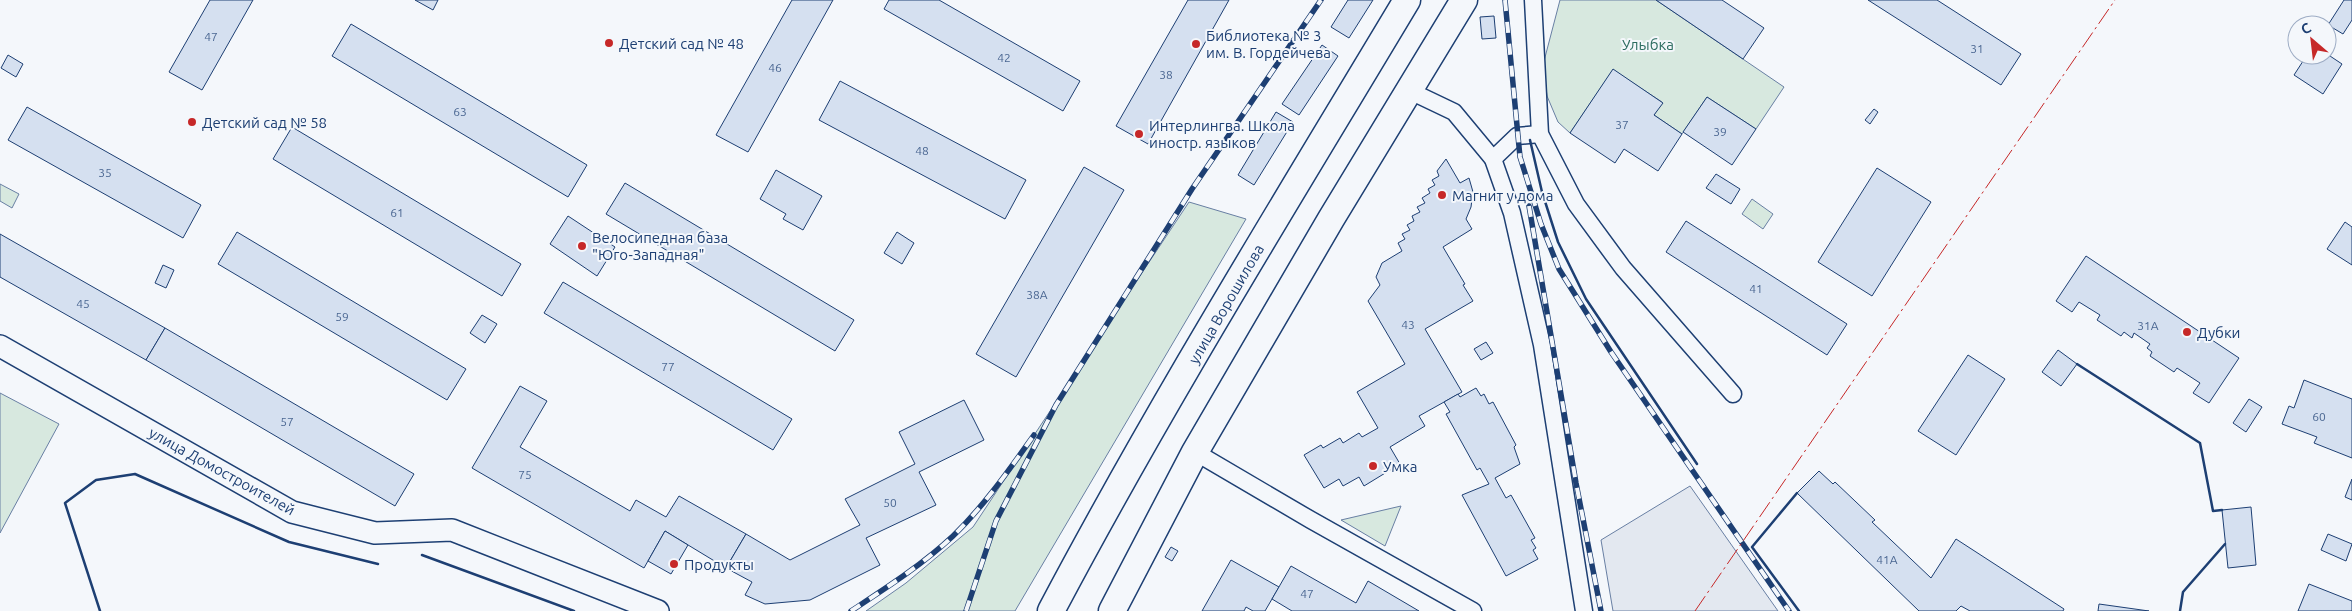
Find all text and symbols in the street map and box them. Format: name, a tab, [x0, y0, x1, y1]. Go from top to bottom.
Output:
north arrow	[2287, 15, 2337, 65]
text: С	[2298, 19, 2314, 38]
place label: Библиотека № 3 им. В. Гордейчева	[1206, 27, 1331, 61]
house number: 47	[204, 30, 218, 43]
place label: Детский сад № 48	[619, 35, 744, 52]
park label: Улыбка	[1622, 36, 1674, 53]
marker: Детский сад № 48	[603, 37, 615, 49]
marker: Библиотека № 3 им. В. Гордейчева	[1190, 38, 1202, 50]
house number: 31	[1970, 42, 1984, 55]
house number: 42	[997, 51, 1011, 64]
house number: 46	[768, 61, 782, 74]
house number: 38	[1159, 68, 1173, 81]
house number: 63	[453, 105, 467, 118]
place label: Детский сад № 58	[202, 114, 327, 131]
marker: Детский сад № 58	[186, 116, 198, 128]
place label: Интерлингва. Школа иностр. языков	[1149, 117, 1295, 151]
house number: 37	[1615, 118, 1629, 131]
house number: 39	[1713, 125, 1727, 138]
marker: Интерлингва. Школа иностр. языков	[1133, 128, 1145, 140]
house number: 48	[915, 144, 929, 157]
house number: 35	[98, 166, 112, 179]
place label: Магнит у дома	[1452, 187, 1553, 204]
marker: Магнит у дома	[1436, 189, 1448, 201]
house number: 61	[390, 206, 404, 219]
place label: Велосипедная база "Юго-Западная"	[592, 229, 728, 263]
marker: Велосипедная база "Юго-Западная"	[576, 240, 588, 252]
street label: улица Ворошилова	[1185, 241, 1267, 367]
house number: 41	[1749, 282, 1763, 295]
house number: 38А	[1026, 288, 1048, 301]
house number: 45	[76, 297, 90, 310]
house number: 59	[335, 310, 349, 323]
house number: 43	[1401, 318, 1415, 331]
house number: 31А	[2137, 319, 2159, 332]
place label: Дубки	[2197, 324, 2241, 341]
marker: Дубки	[2181, 326, 2193, 338]
house number: 77	[661, 360, 675, 373]
house number: 60	[2312, 410, 2326, 423]
house number: 57	[280, 415, 294, 428]
street label: улица Домостроителей	[146, 424, 298, 518]
place label: Умка	[1383, 458, 1417, 475]
marker: Умка	[1367, 460, 1379, 472]
house number: 75	[518, 468, 532, 481]
house number: 50	[883, 496, 897, 509]
house number: 41А	[1876, 553, 1898, 566]
place label: Продукты	[684, 556, 754, 573]
marker: Продукты	[668, 558, 680, 570]
house number: 47	[1300, 587, 1314, 600]

